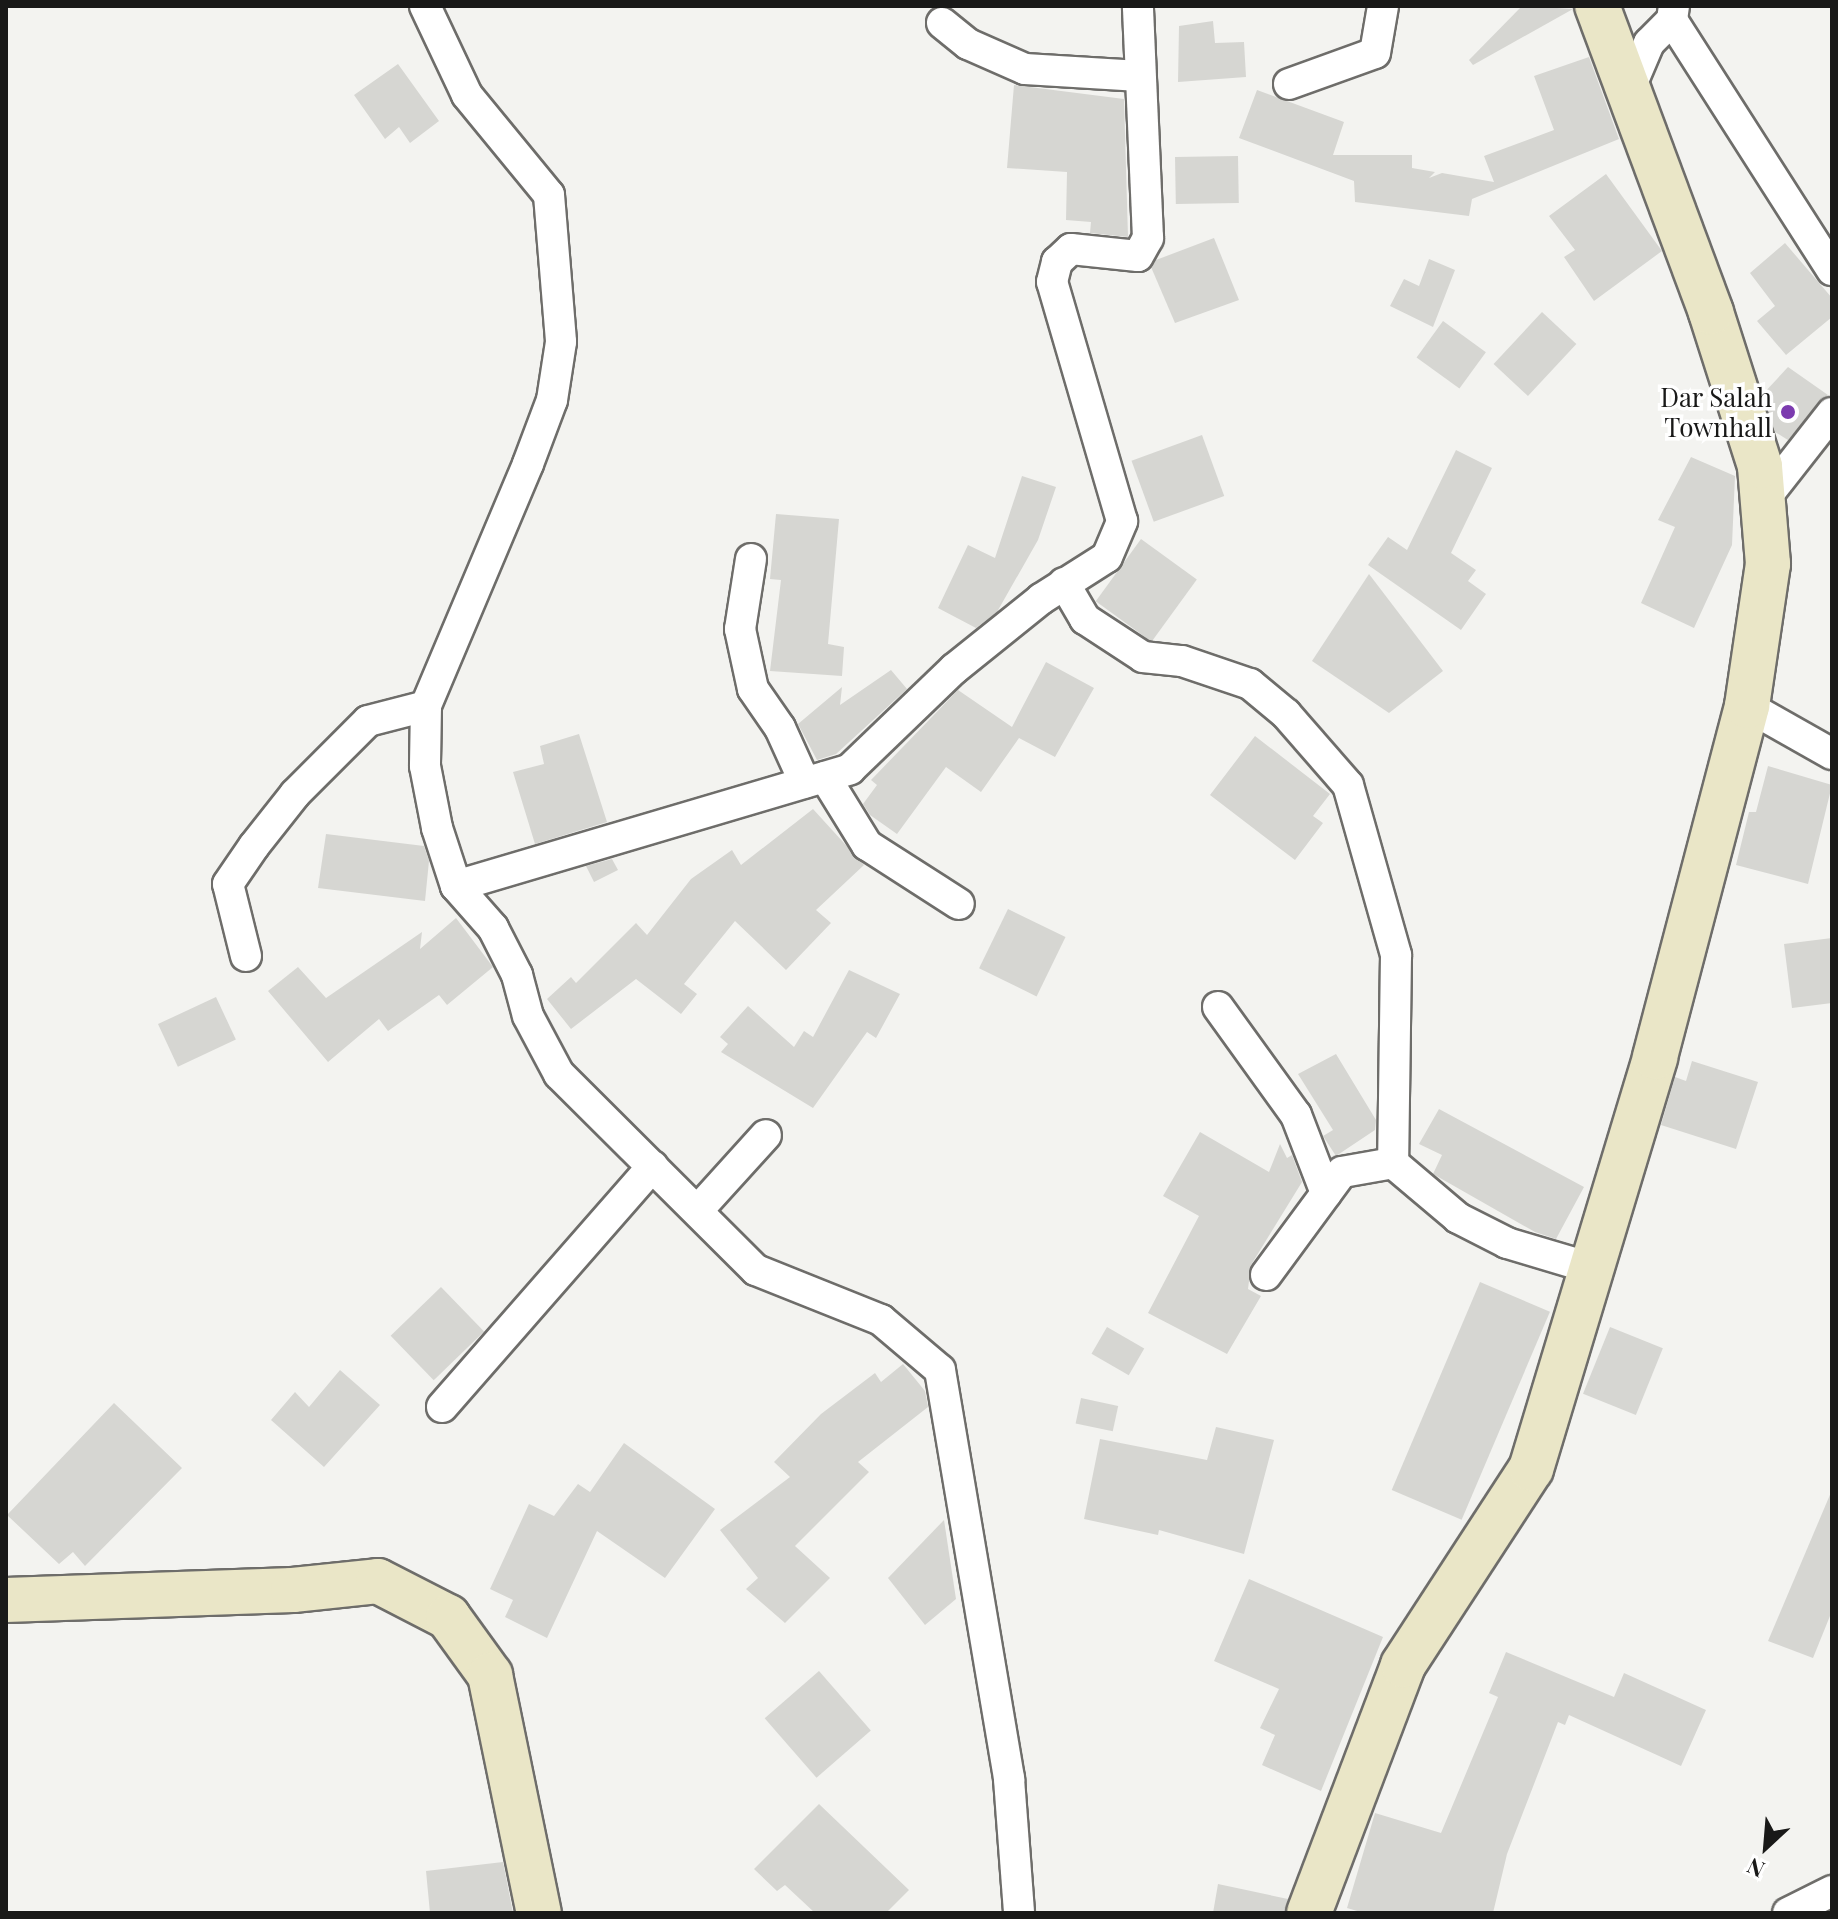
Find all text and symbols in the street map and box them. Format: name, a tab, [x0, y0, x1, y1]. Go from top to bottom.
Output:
place label: Dar Salah Townhall	[1660, 381, 1772, 442]
marker: Dar Salah Townhall	[1779, 403, 1797, 421]
north arrow	[1726, 1807, 1806, 1887]
text: N	[1742, 1852, 1769, 1886]

